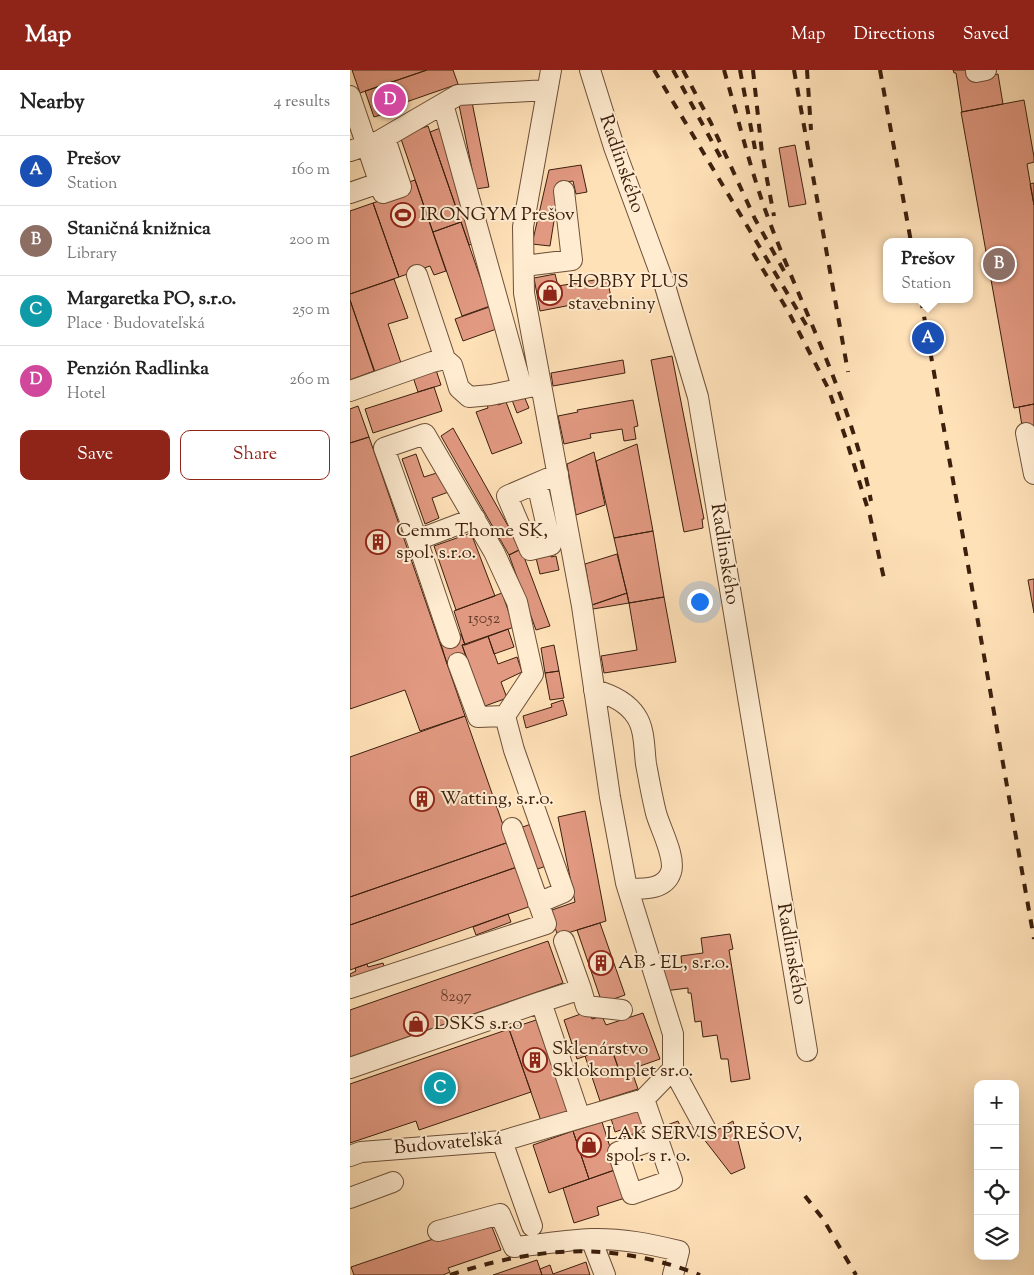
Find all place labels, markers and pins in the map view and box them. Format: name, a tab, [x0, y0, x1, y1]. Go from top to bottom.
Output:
pin: D	[374, 81, 406, 119]
sports icon: IRONGYM Prešov	[390, 202, 416, 228]
place label: IRONGYM Prešov	[420, 202, 575, 229]
pin: B	[983, 245, 1015, 283]
place label: HOBBY PLUS stavebniny	[568, 269, 689, 318]
shop icon: HOBBY PLUS stavebniny	[537, 280, 563, 306]
pin: A	[912, 319, 944, 357]
place label: Cemm Thome SK, spol. s.r.o.	[396, 518, 548, 567]
building icon: Cemm Thome SK, spol. s.r.o.	[365, 529, 391, 555]
building icon: Watting, s.r.o.	[409, 786, 435, 812]
place label: Watting, s.r.o.	[440, 786, 554, 813]
building icon: AB - EL, s.r.o.	[588, 950, 614, 976]
place label: AB - EL, s.r.o.	[618, 950, 729, 977]
shop icon: DSKS s.r.o	[403, 1011, 429, 1037]
place label: DSKS s.r.o	[434, 1011, 523, 1038]
place label: Sklenárstvo Sklokomplet sr.o.	[552, 1036, 693, 1085]
building icon: Sklenárstvo Sklokomplet sr.o.	[522, 1047, 548, 1073]
pin: C	[424, 1069, 456, 1107]
place label: LAK SERVIS PREŠOV, spol. s r. o.	[606, 1121, 802, 1170]
shop icon: LAK SERVIS PREŠOV, spol. s r. o.	[576, 1132, 602, 1158]

